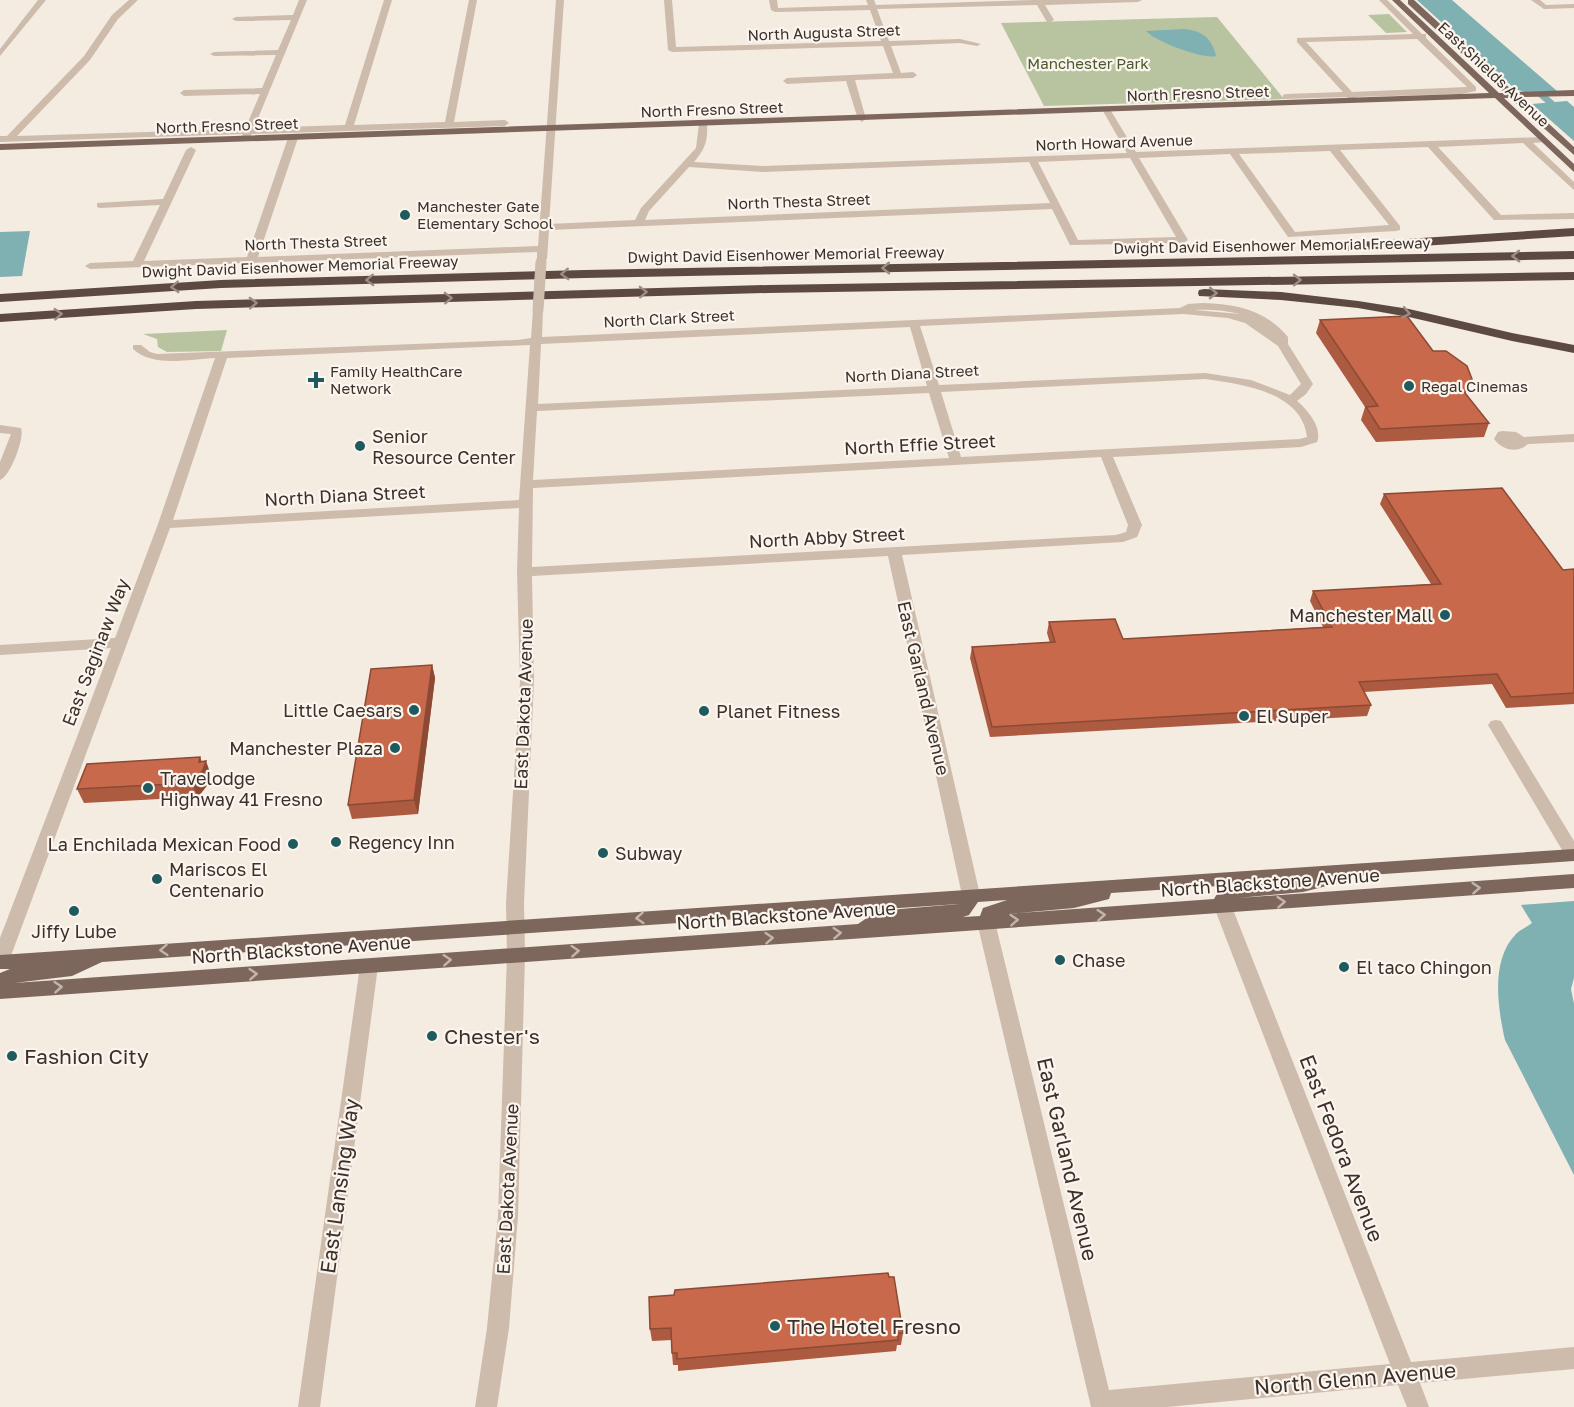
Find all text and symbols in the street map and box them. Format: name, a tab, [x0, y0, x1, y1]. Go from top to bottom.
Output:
street label: East Shields Avenue	[1435, 18, 1553, 130]
street label: North Augusta Street	[747, 20, 901, 44]
park label: Manchester Park	[1027, 54, 1149, 72]
street label: North Fresno Street	[1126, 82, 1270, 104]
street label: North Fresno Street	[640, 98, 784, 120]
street label: North Fresno Street	[155, 114, 299, 136]
street label: North Howard Avenue	[1035, 130, 1193, 154]
street label: North Thesta Street	[727, 190, 871, 212]
place label: Manchester Gate Elementary School	[417, 197, 553, 232]
marker: Manchester Gate Elementary School	[398, 208, 412, 222]
street label: North Thesta Street	[244, 231, 388, 253]
street label: Dwight David Eisenhower Memorial Freeway	[1113, 233, 1431, 257]
street label: Dwight David Eisenhower Memorial Freeway	[627, 242, 945, 266]
one-way arrow	[1511, 250, 1520, 262]
street label: Dwight David Eisenhower Memorial Freeway	[141, 251, 459, 281]
one-way arrow	[881, 262, 890, 275]
one-way arrow	[560, 268, 569, 281]
one-way arrow	[365, 273, 374, 286]
one-way arrow	[1292, 273, 1301, 286]
one-way arrow	[170, 280, 179, 293]
one-way arrow	[638, 286, 647, 298]
one-way arrow	[1208, 287, 1217, 299]
one-way arrow	[443, 292, 452, 304]
one-way arrow	[249, 297, 258, 310]
street label: North Clark Street	[603, 306, 735, 330]
one-way arrow	[1401, 306, 1411, 319]
one-way arrow	[54, 308, 63, 321]
street label: North Diana Street	[844, 360, 980, 386]
place label: Family HealthCare Network	[330, 362, 463, 397]
marker: Family HealthCare Network	[307, 371, 325, 389]
place label: Regal Cinemas	[1421, 377, 1528, 395]
marker: Regal Cinemas	[1402, 379, 1416, 393]
place label: Senior Resource Center	[372, 425, 516, 468]
street label: North Effie Street	[844, 429, 996, 459]
marker: Senior Resource Center	[353, 439, 367, 453]
street label: North Diana Street	[264, 480, 426, 510]
street label: North Abby Street	[748, 522, 906, 552]
street label: East Saginaw Way	[57, 575, 133, 729]
street label: East Garland Avenue	[893, 599, 955, 777]
place label: Manchester Mall	[1289, 604, 1433, 626]
marker: Manchester Mall	[1438, 608, 1452, 622]
street label: East Dakota Avenue	[509, 618, 537, 790]
place label: Little Caesars	[283, 699, 402, 721]
place label: Planet Fitness	[716, 700, 840, 722]
marker: Little Caesars	[407, 703, 421, 717]
marker: Planet Fitness	[697, 704, 711, 718]
place label: El Super	[1256, 705, 1328, 727]
marker: El Super	[1237, 709, 1251, 723]
place label: Manchester Plaza	[229, 737, 383, 759]
marker: Manchester Plaza	[388, 741, 402, 755]
place label: Travelodge Highway 41 Fresno	[160, 767, 323, 810]
marker: Travelodge Highway 41 Fresno	[141, 781, 155, 795]
place label: Regency Inn	[348, 831, 455, 853]
place label: La Enchilada Mexican Food	[47, 833, 281, 855]
marker: Regency Inn	[329, 835, 343, 849]
marker: La Enchilada Mexican Food	[286, 837, 300, 851]
place label: Subway	[615, 842, 682, 864]
marker: Subway	[596, 846, 610, 860]
place label: Mariscos El Centenario	[169, 858, 268, 901]
street label: North Blackstone Avenue	[1160, 863, 1380, 901]
marker: Mariscos El Centenario	[150, 872, 164, 886]
one-way arrow	[1471, 882, 1480, 895]
street label: North Blackstone Avenue	[676, 896, 896, 934]
one-way arrow	[1277, 896, 1286, 909]
marker: Jiffy Lube	[67, 904, 81, 918]
one-way arrow	[1096, 908, 1105, 921]
one-way arrow	[636, 911, 645, 924]
one-way arrow	[1010, 914, 1019, 927]
place label: Jiffy Lube	[31, 920, 117, 942]
one-way arrow	[833, 926, 842, 939]
street label: North Blackstone Avenue	[191, 930, 411, 968]
one-way arrow	[765, 931, 774, 944]
one-way arrow	[160, 943, 169, 956]
one-way arrow	[570, 945, 579, 958]
place label: Chase	[1072, 949, 1125, 971]
marker: Chase	[1053, 953, 1067, 967]
one-way arrow	[443, 954, 452, 967]
place label: El taco Chingon	[1356, 956, 1492, 978]
marker: El taco Chingon	[1337, 960, 1351, 974]
one-way arrow	[248, 968, 257, 981]
one-way arrow	[54, 981, 63, 994]
place label: Chester's	[444, 1023, 540, 1049]
marker: Chester's	[425, 1029, 439, 1043]
place label: Fashion City	[24, 1043, 149, 1069]
marker: Fashion City	[5, 1049, 19, 1063]
street label: East Fedora Avenue	[1294, 1051, 1390, 1245]
street label: East Garland Avenue	[1032, 1055, 1104, 1263]
street label: East Lansing Way	[314, 1097, 364, 1275]
street label: East Dakota Avenue	[492, 1103, 522, 1275]
place label: The Hotel Fresno	[787, 1313, 961, 1339]
marker: The Hotel Fresno	[768, 1319, 782, 1333]
street label: North Glenn Avenue	[1253, 1356, 1457, 1400]

